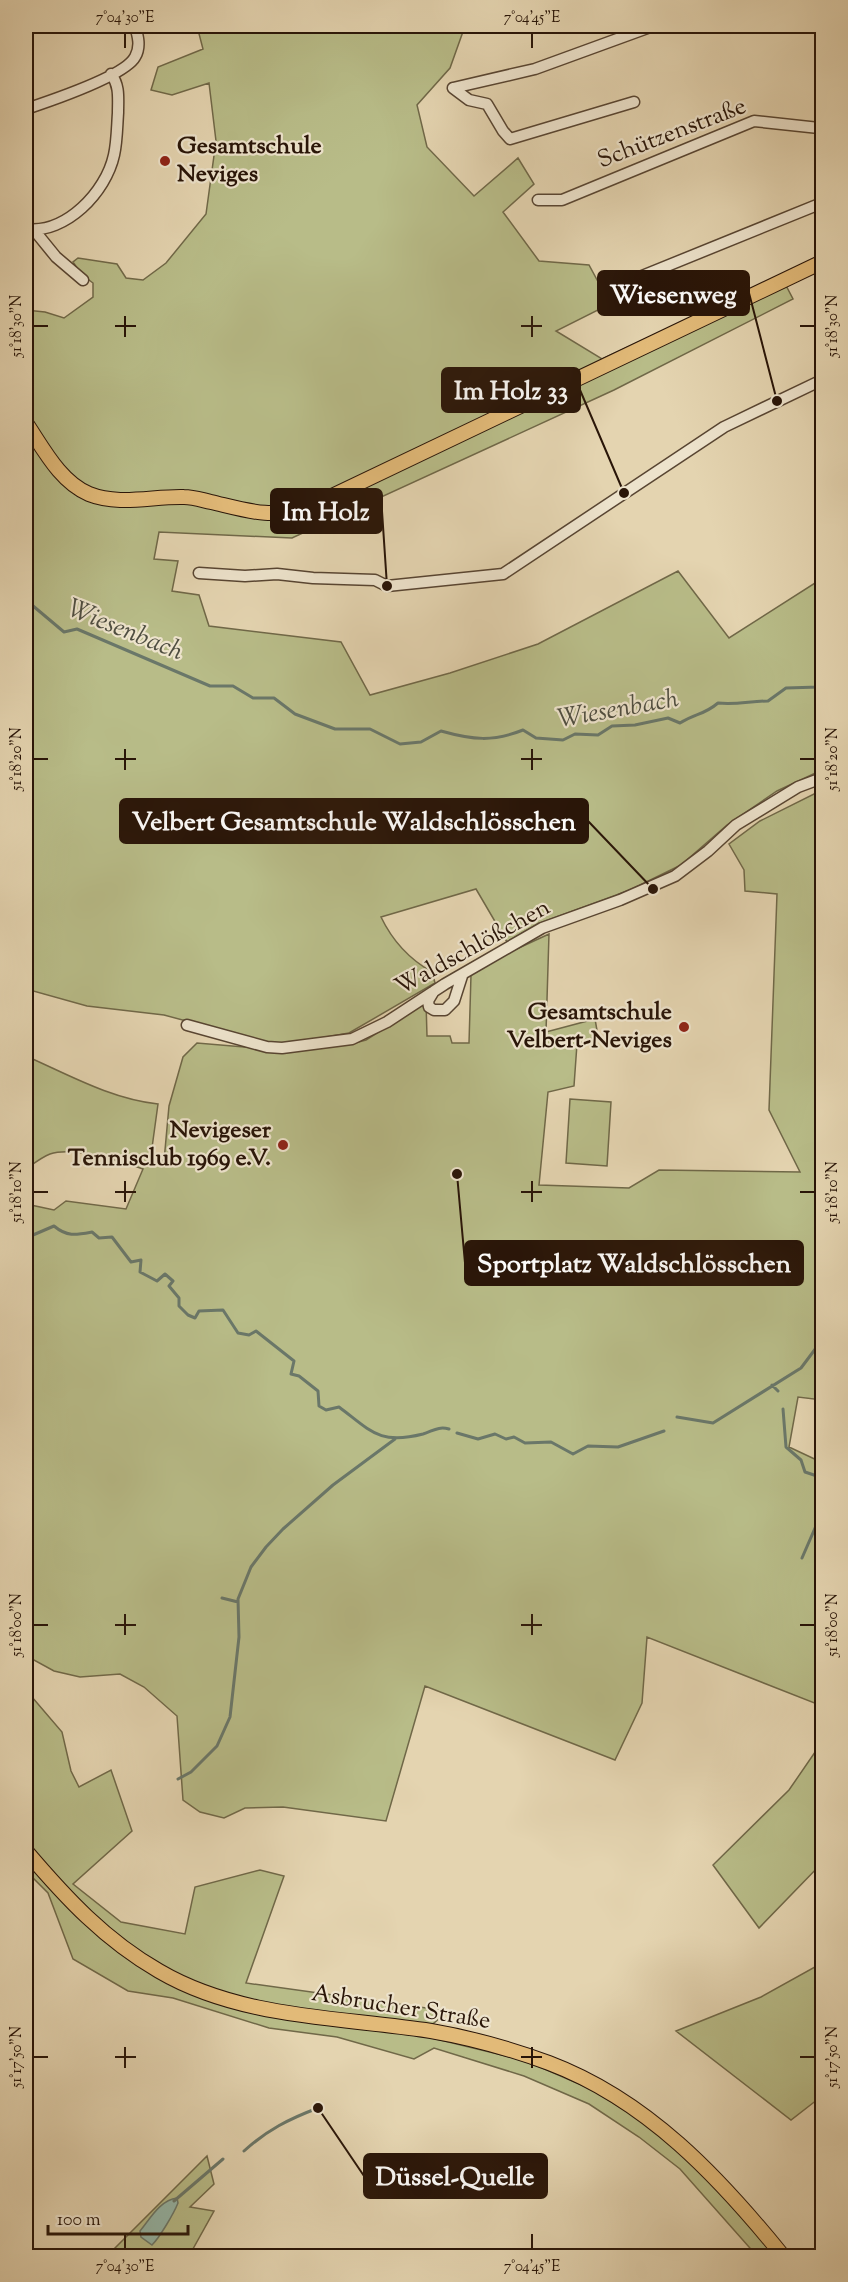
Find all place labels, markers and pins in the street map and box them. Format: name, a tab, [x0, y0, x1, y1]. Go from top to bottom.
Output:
place label: Gesamtschule Neviges	[177, 130, 322, 192]
marker: Gesamtschule Neviges	[158, 154, 172, 168]
callout: Wiesenweg	[598, 271, 749, 315]
callout: Im Holz 33	[442, 368, 580, 412]
callout: Im Holz	[271, 489, 382, 533]
callout: Velbert Gesamtschule Waldschlösschen	[120, 799, 588, 843]
place label: Gesamtschule Velbert-Neviges	[507, 996, 672, 1058]
marker: Gesamtschule Velbert-Neviges	[677, 1020, 691, 1034]
place label: Nevigeser Tennisclub 1969 e.V.	[68, 1114, 272, 1176]
marker: Nevigeser Tennisclub 1969 e.V.	[276, 1138, 290, 1152]
callout: Sportplatz Waldschlösschen	[465, 1241, 803, 1285]
callout: Düssel-Quelle	[364, 2154, 547, 2198]

